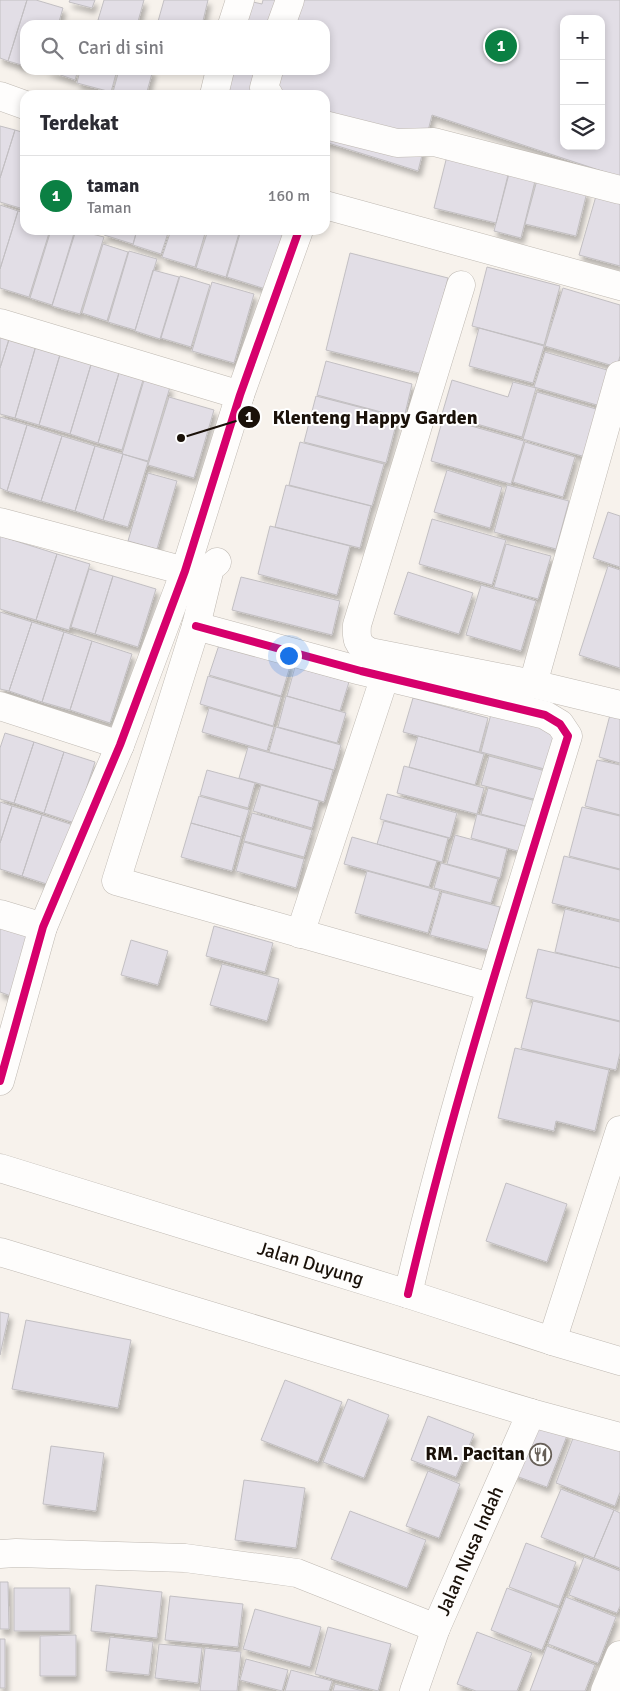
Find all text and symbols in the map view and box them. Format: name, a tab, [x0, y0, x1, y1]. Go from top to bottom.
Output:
map controls	[560, 15, 605, 150]
button: +	[560, 15, 605, 60]
search box	[20, 20, 330, 75]
pin: 1	[485, 27, 517, 65]
icon: search	[38, 34, 66, 62]
text: Cari di sini	[78, 36, 164, 60]
button: −	[560, 60, 605, 105]
button: layers	[560, 105, 605, 150]
text: Terdekat	[40, 110, 119, 136]
text: taman	[87, 174, 139, 198]
text: 1	[52, 186, 60, 206]
text: 160 m	[268, 186, 310, 206]
text: Taman	[87, 198, 131, 218]
callout: Klenteng Happy Garden	[237, 399, 487, 434]
text: Klenteng Happy Garden	[272, 405, 478, 430]
text: 1	[245, 408, 253, 426]
your location	[276, 643, 302, 669]
street label: Jalan Duyung	[254, 1236, 367, 1292]
place label: RM. Pacitan	[425, 1442, 525, 1466]
restaurant icon: RM. Pacitan	[529, 1442, 553, 1466]
street label: Jalan Nusa Indah	[431, 1482, 509, 1619]

